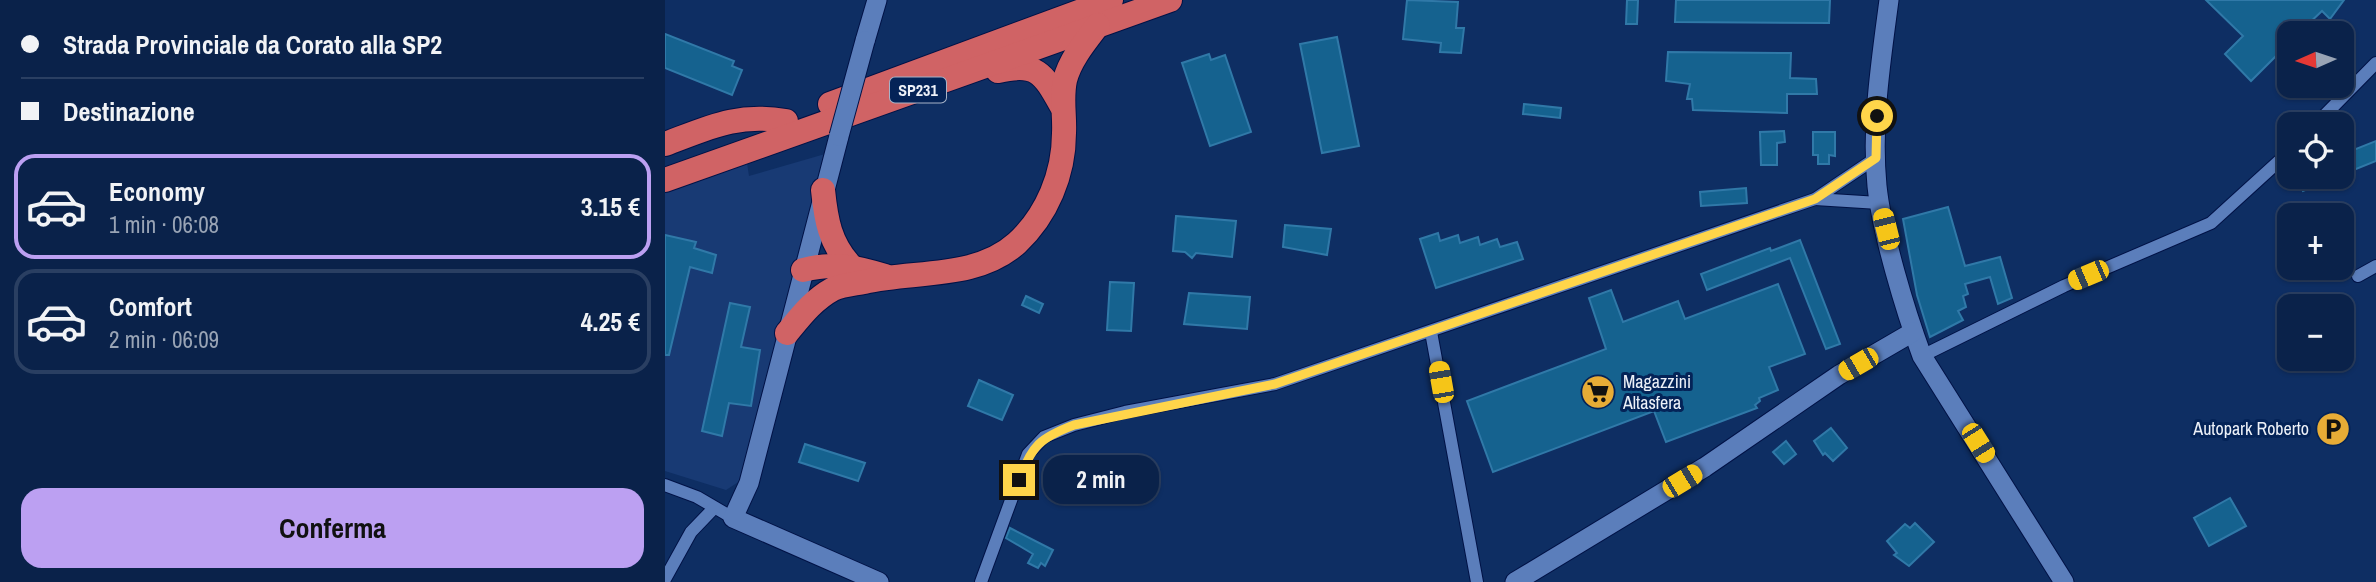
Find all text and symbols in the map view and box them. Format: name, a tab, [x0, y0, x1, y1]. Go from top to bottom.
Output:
north arrow	[2277, 21, 2354, 98]
map controls	[2277, 21, 2354, 371]
text: Strada Provinciale da Corato alla SP2	[63, 27, 442, 62]
road number: SP231	[890, 78, 946, 102]
text: Destinazione	[63, 94, 195, 129]
route start	[1861, 100, 1893, 132]
button: locate	[2277, 112, 2354, 189]
text: Economy	[109, 174, 205, 209]
icon: car	[25, 175, 88, 238]
text: 3.15 €	[581, 189, 640, 224]
button: +	[2277, 203, 2354, 280]
car	[1871, 206, 1902, 252]
text: 1 min · 06:08	[109, 209, 219, 240]
car	[2065, 257, 2112, 293]
text: Comfort	[109, 289, 192, 324]
icon: car	[25, 290, 88, 353]
button: −	[2277, 294, 2354, 371]
text: 4.25 €	[581, 304, 640, 339]
text: 2 min · 06:09	[109, 324, 219, 355]
car	[1835, 344, 1882, 384]
car	[1428, 359, 1455, 405]
place label: Magazzini Altasfera	[1622, 369, 1691, 415]
supermarket icon: Magazzini Altasfera	[1579, 373, 1617, 411]
parking icon: Autopark Roberto	[2314, 410, 2352, 448]
place label: Autopark Roberto	[2192, 416, 2309, 441]
car	[1958, 420, 1999, 466]
callout: 2 min	[1043, 456, 1159, 504]
car	[1659, 461, 1706, 501]
route end	[1003, 464, 1035, 496]
text: 2 min	[1076, 464, 1126, 495]
button: Conferma	[21, 488, 644, 568]

